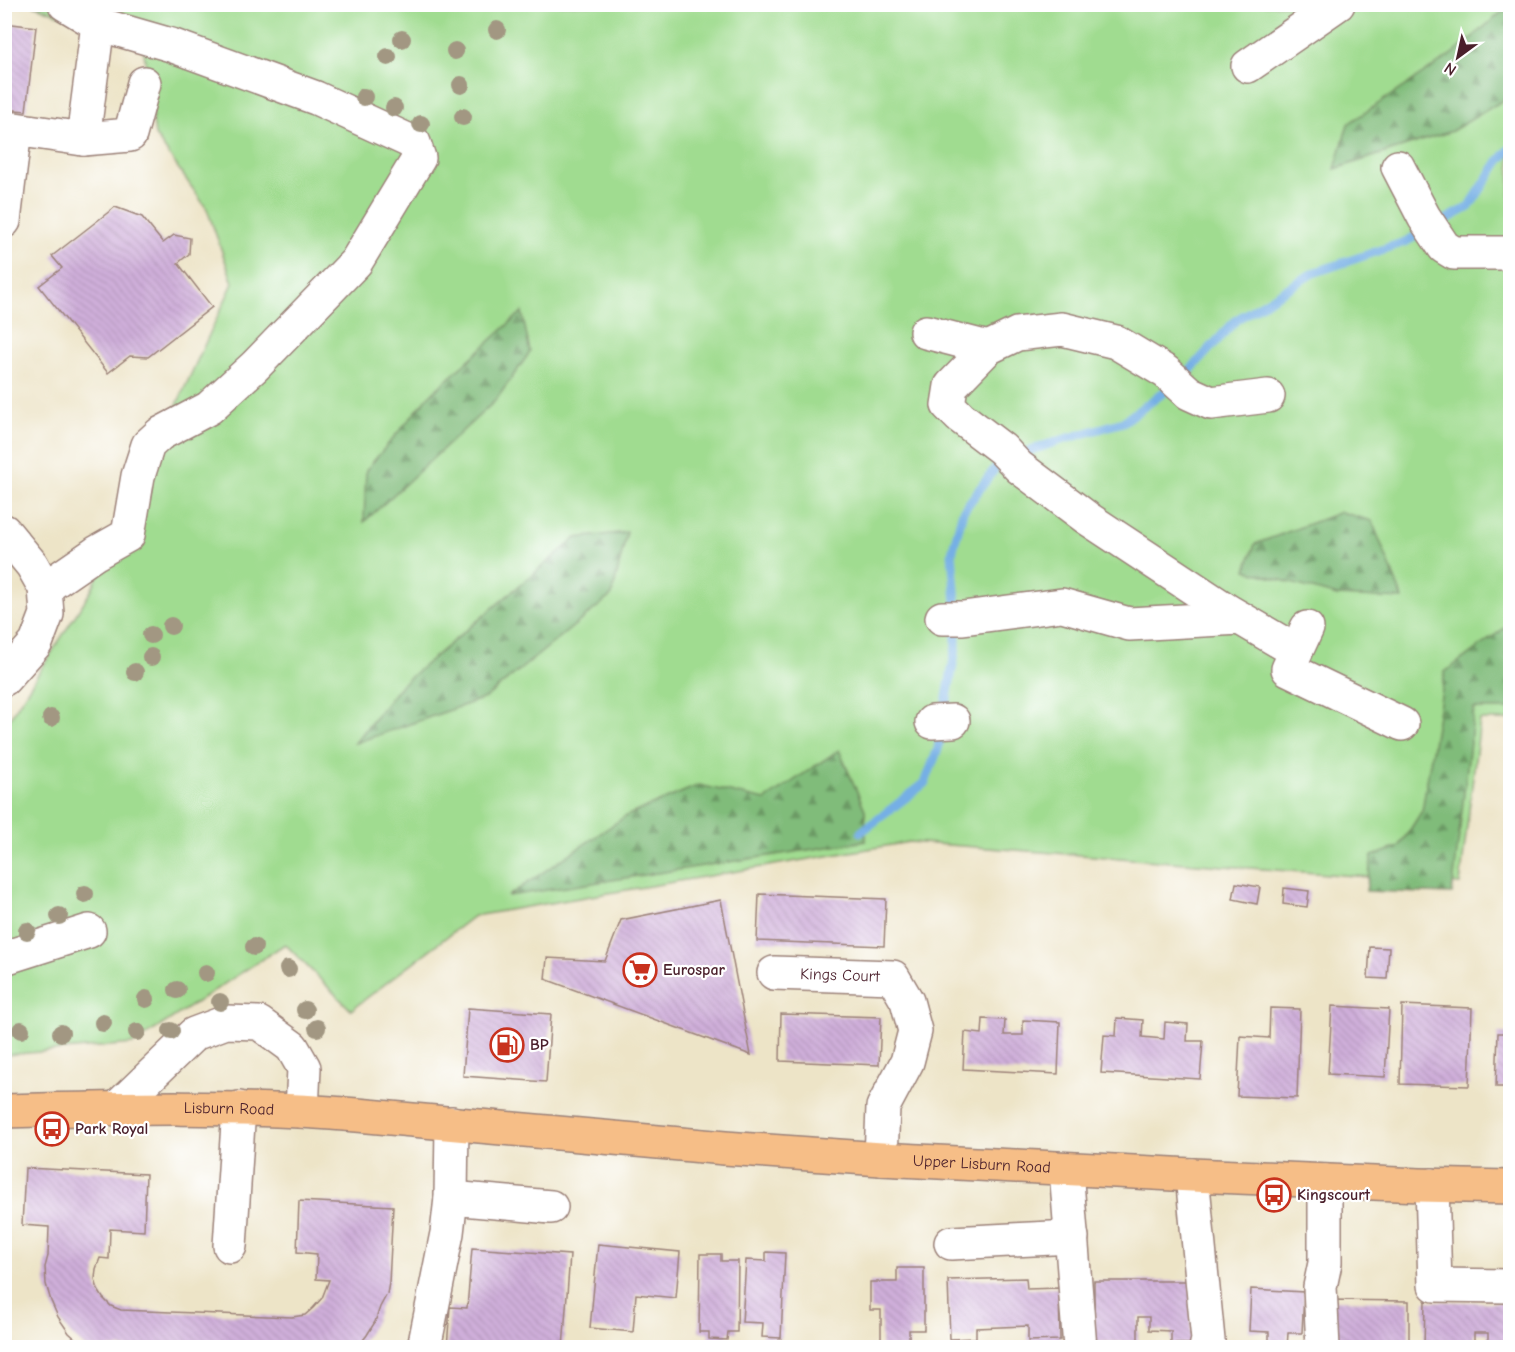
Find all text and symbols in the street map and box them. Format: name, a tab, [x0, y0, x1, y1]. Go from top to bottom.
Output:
north arrow	[1428, 27, 1488, 87]
text: N	[1441, 58, 1460, 79]
supermarket icon: Eurospar	[622, 952, 658, 988]
place label: Eurospar	[663, 961, 726, 979]
street label: Kings Court	[800, 965, 880, 986]
fuel station icon: BP	[489, 1027, 525, 1063]
place label: BP	[530, 1036, 549, 1054]
street label: Lisburn Road	[184, 1099, 274, 1119]
bus stop icon: Park Royal	[34, 1111, 70, 1147]
place label: Park Royal	[75, 1120, 148, 1138]
street label: Upper Lisburn Road	[912, 1152, 1051, 1177]
bus stop icon: Kingscourt	[1256, 1177, 1292, 1213]
place label: Kingscourt	[1297, 1186, 1371, 1204]

